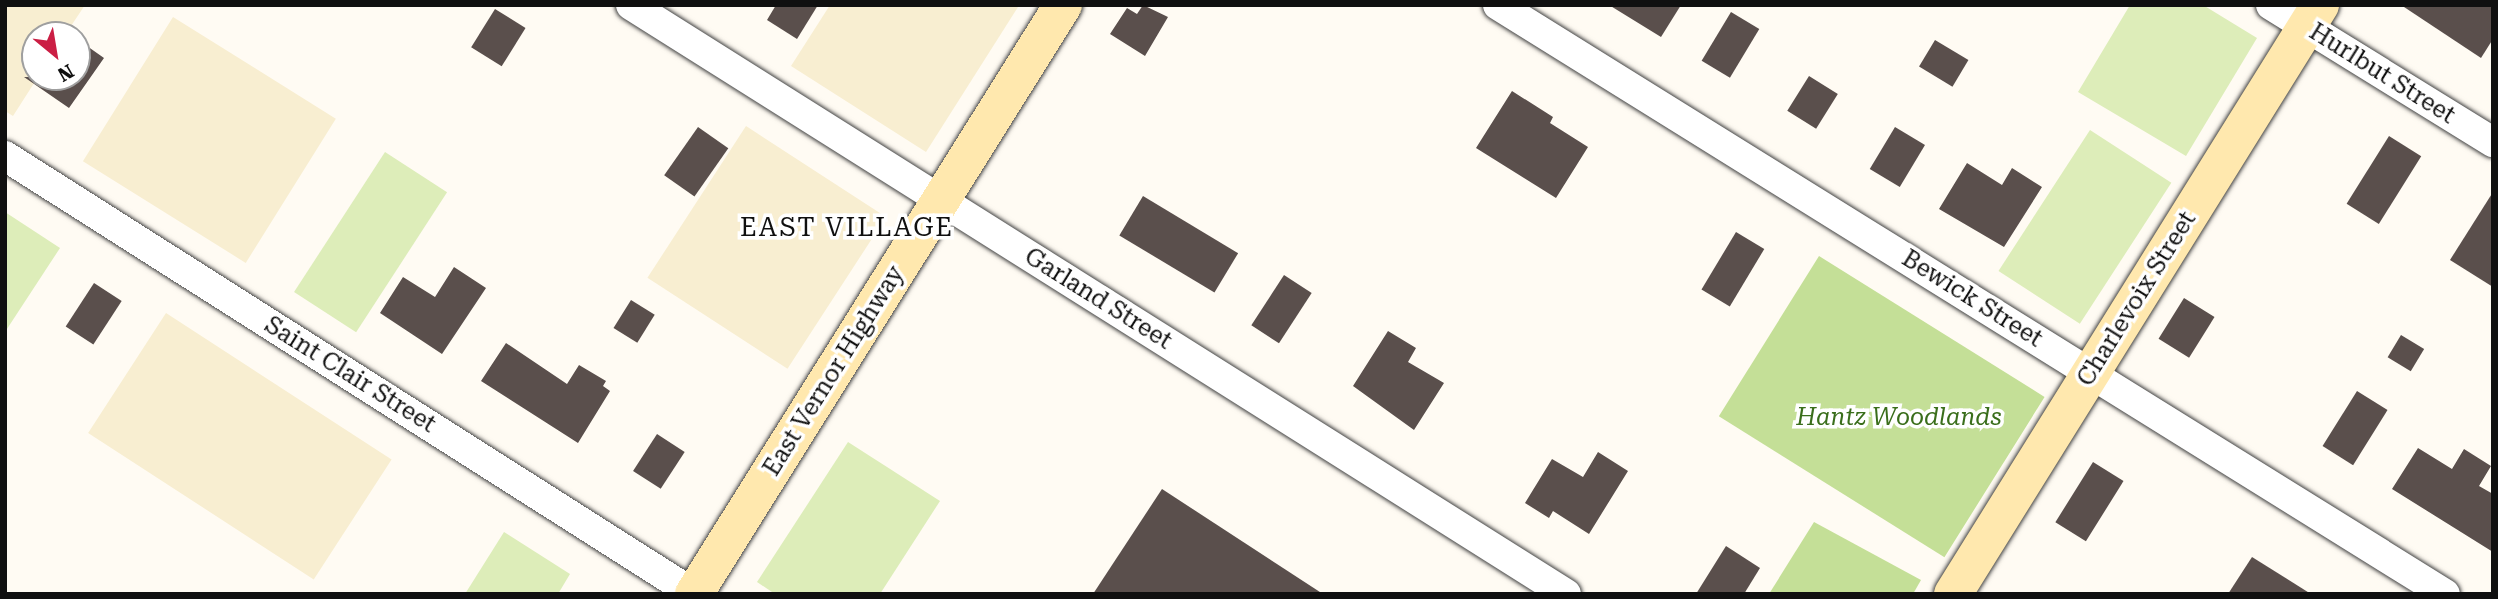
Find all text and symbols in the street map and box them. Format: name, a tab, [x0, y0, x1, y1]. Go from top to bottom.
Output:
street label: Hurlbut Street	[2304, 18, 2460, 130]
north arrow	[21, 21, 91, 91]
text: N	[54, 59, 78, 87]
street label: Charlevoix Street	[2072, 206, 2202, 392]
district label: EAST VILLAGE	[742, 212, 952, 244]
street label: Garland Street	[1019, 242, 1177, 356]
street label: Bewick Street	[1896, 244, 2048, 354]
street label: East Vernor Highway	[758, 261, 910, 481]
street label: Saint Clair Street	[259, 311, 441, 439]
park label: Hantz Woodlands	[1796, 404, 2002, 432]

